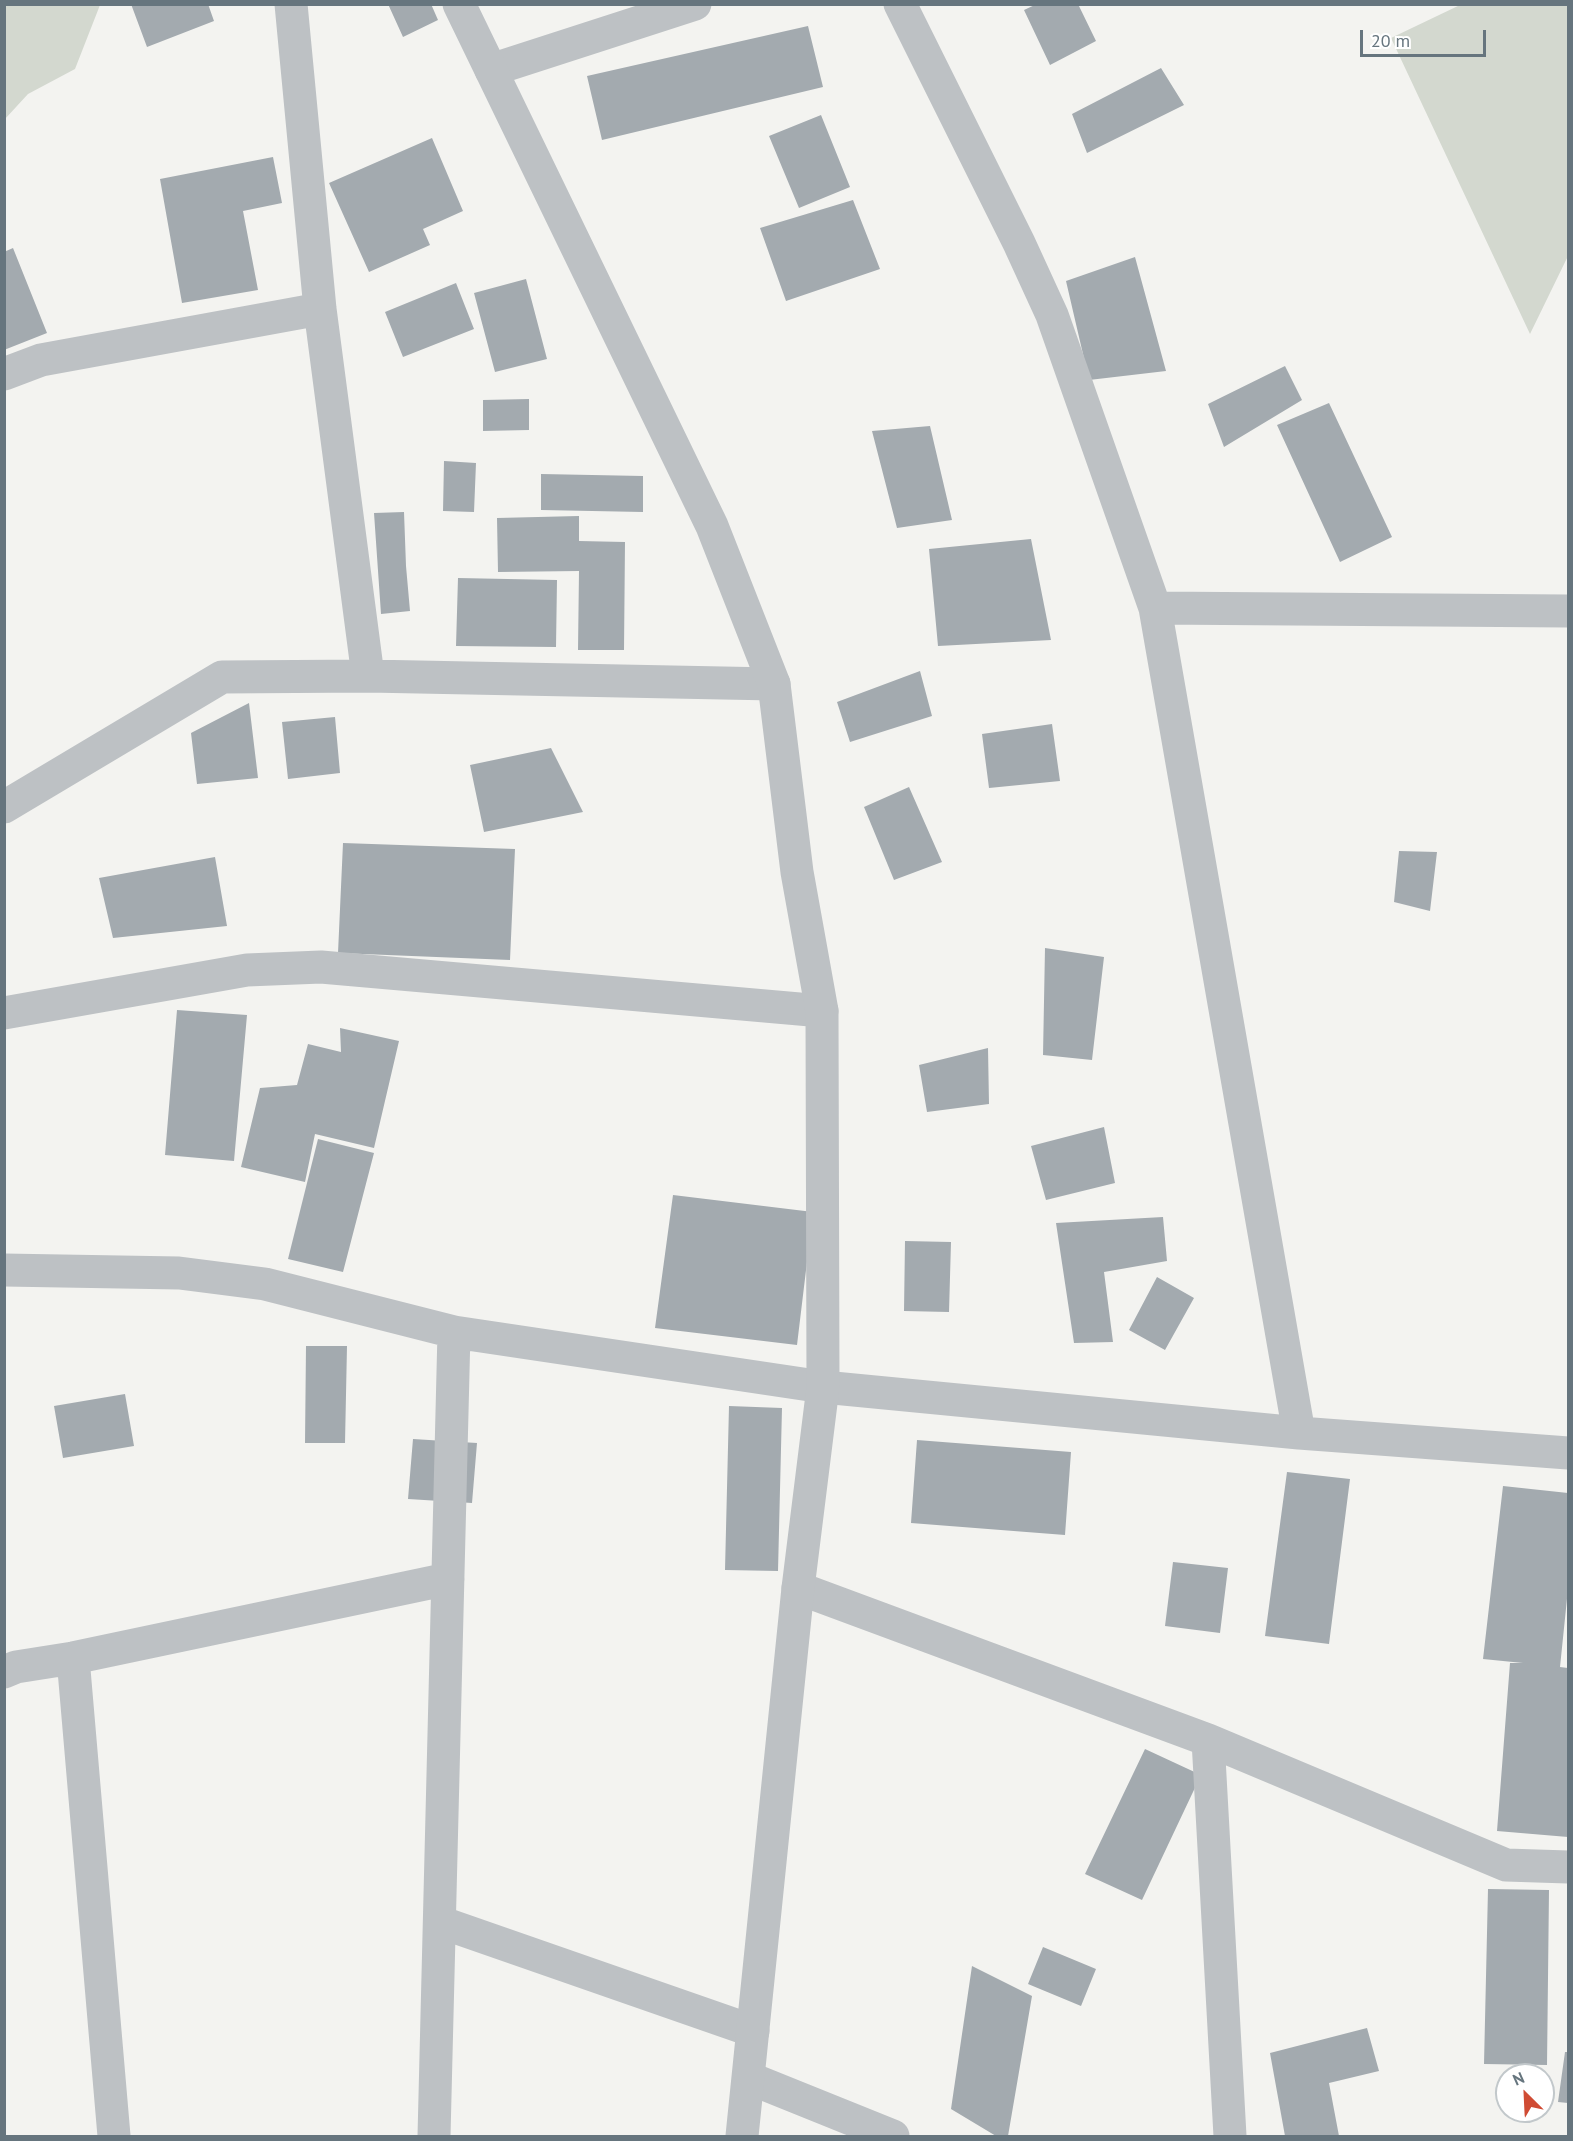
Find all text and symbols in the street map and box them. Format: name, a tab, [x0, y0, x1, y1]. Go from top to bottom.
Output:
scale bar	[1363, 18, 1489, 56]
text: 20 m	[1371, 29, 1410, 52]
north arrow	[1495, 2063, 1555, 2123]
text: N	[1510, 2067, 1527, 2090]

